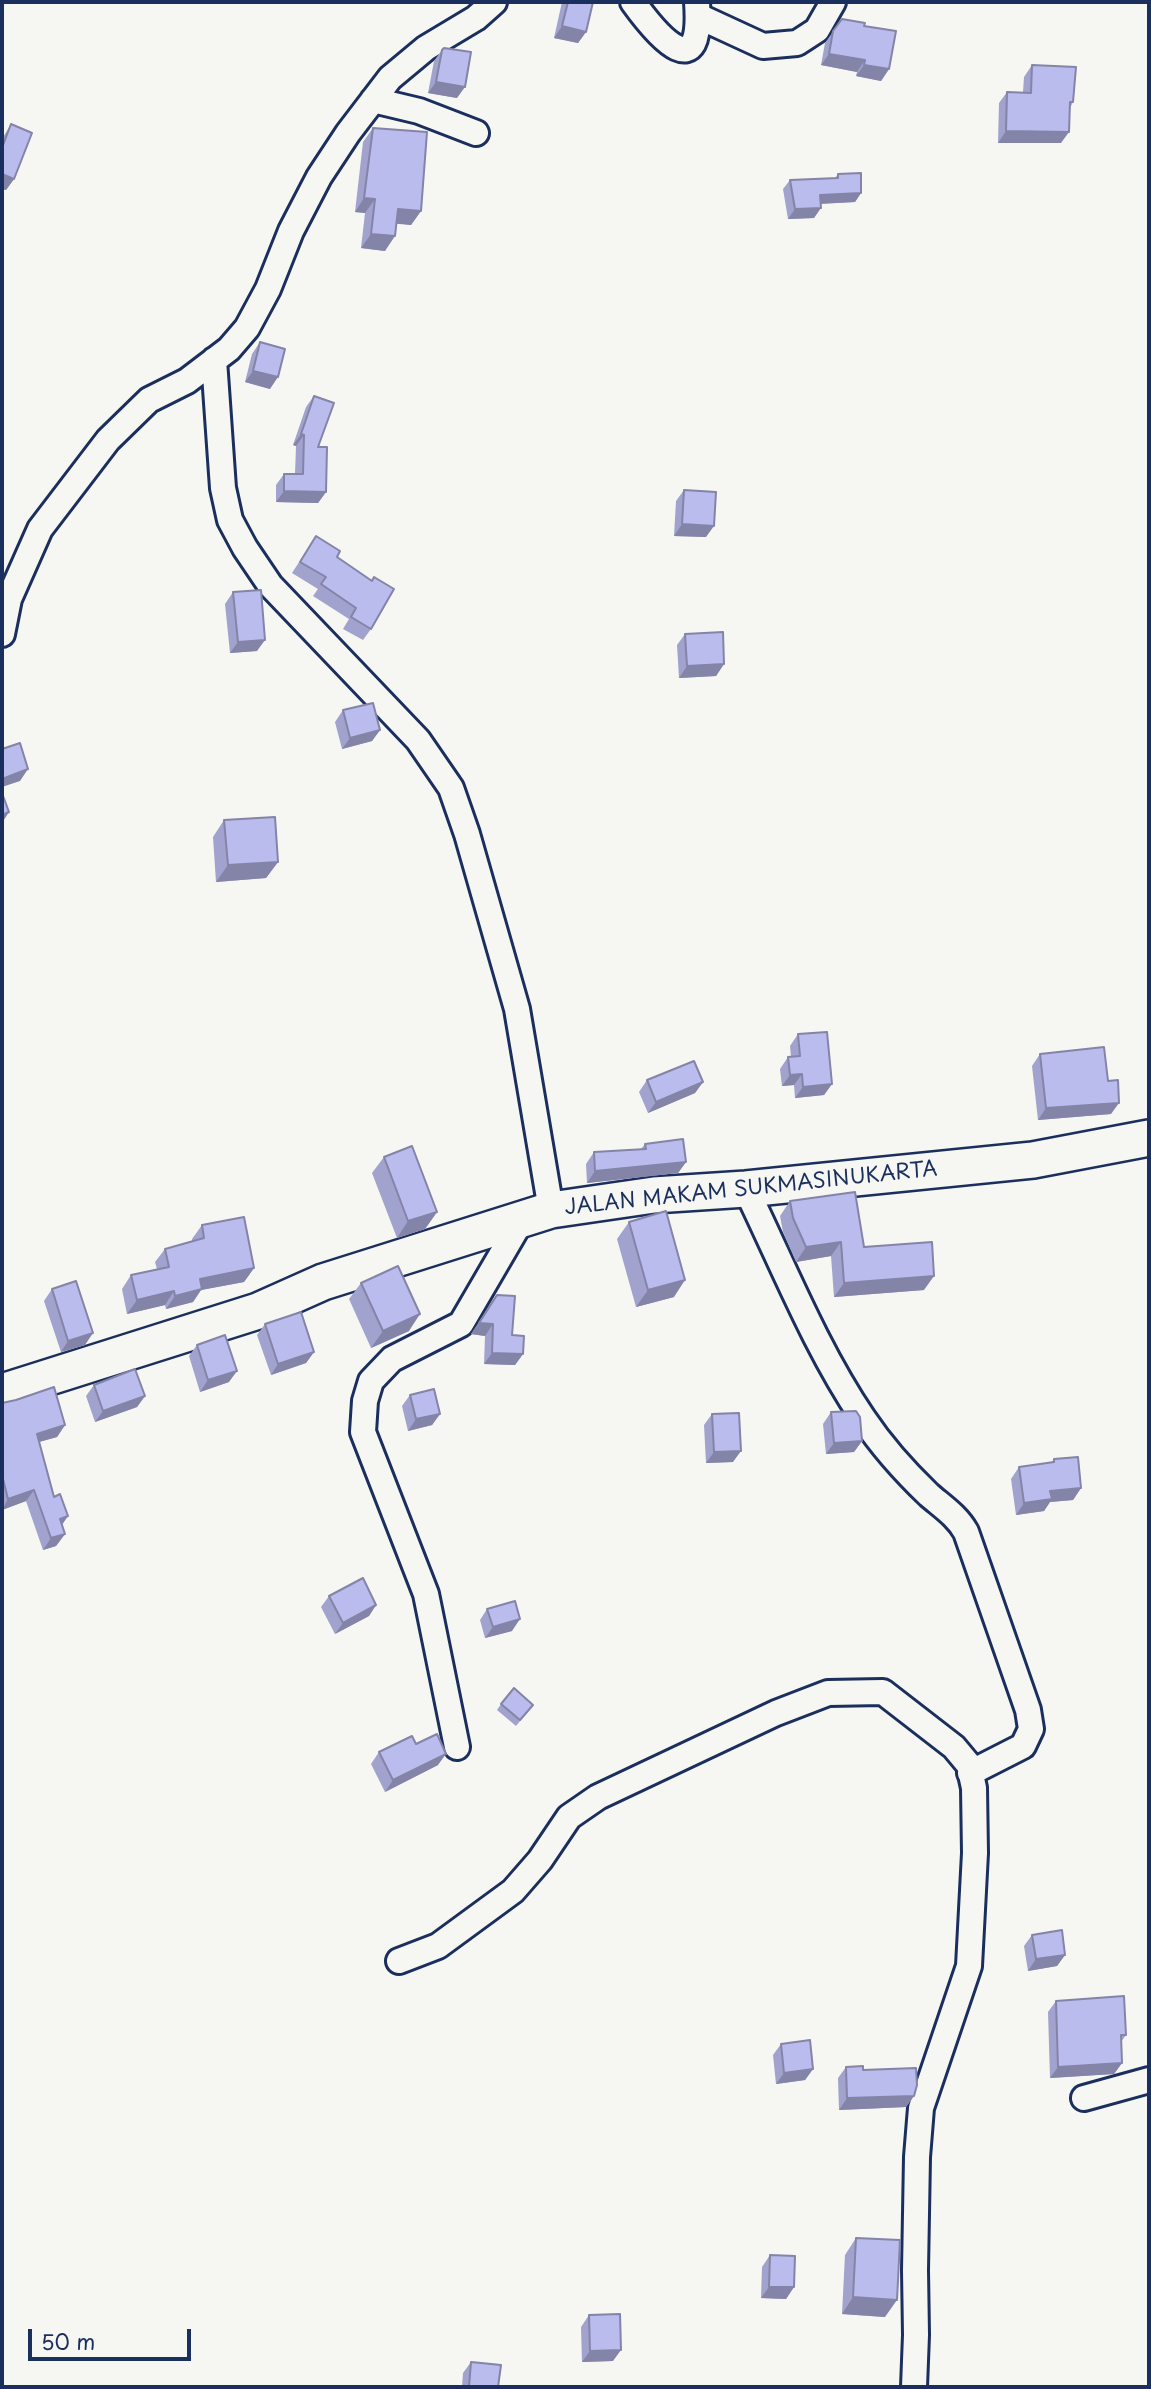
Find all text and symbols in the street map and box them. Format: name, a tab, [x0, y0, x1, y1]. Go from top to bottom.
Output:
street label: JALAN MAKAM SUKMASINUKARTA	[563, 1157, 939, 1221]
scale bar	[32, 2316, 194, 2360]
text: 50 m	[41, 2325, 95, 2357]

